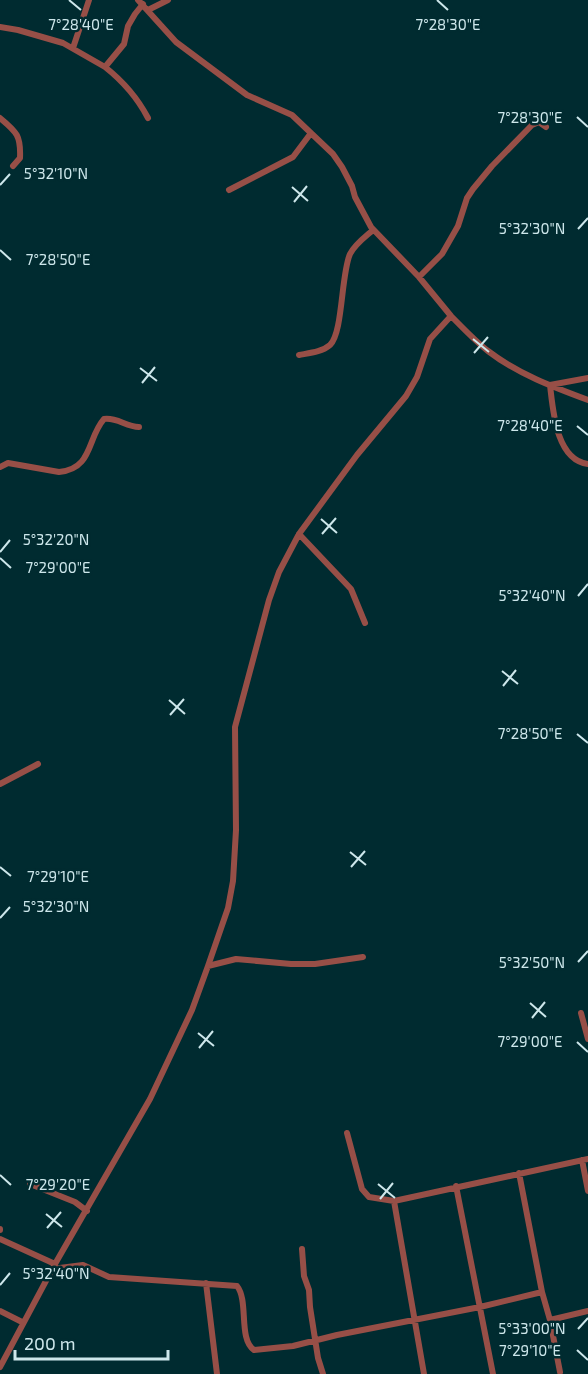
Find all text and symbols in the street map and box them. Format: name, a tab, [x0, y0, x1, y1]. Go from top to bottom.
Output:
text: 7°28'40"E	[48, 15, 114, 33]
text: 7°28'30"E	[416, 15, 480, 33]
text: 7°28'30"E	[498, 108, 562, 126]
text: 5°32'10"N	[24, 164, 88, 182]
text: 5°32'30"N	[499, 219, 565, 237]
text: 7°28'50"E	[26, 250, 90, 268]
text: 7°28'40"E	[497, 416, 563, 434]
text: 5°32'20"N	[23, 530, 89, 548]
text: 7°29'00"E	[25, 558, 91, 576]
text: 5°32'40"N	[498, 586, 566, 604]
text: 7°28'50"E	[498, 724, 562, 742]
text: 7°29'10"E	[27, 867, 89, 885]
text: 5°32'30"N	[23, 897, 89, 915]
text: 5°32'50"N	[499, 953, 565, 971]
text: 7°29'00"E	[497, 1032, 563, 1050]
text: 7°29'20"E	[26, 1175, 90, 1193]
text: 5°32'40"N	[22, 1264, 90, 1282]
text: 5°33'00"N	[498, 1319, 566, 1337]
scale bar	[15, 1323, 168, 1361]
text: 200 m	[24, 1332, 76, 1354]
text: 7°29'10"E	[499, 1341, 561, 1359]

